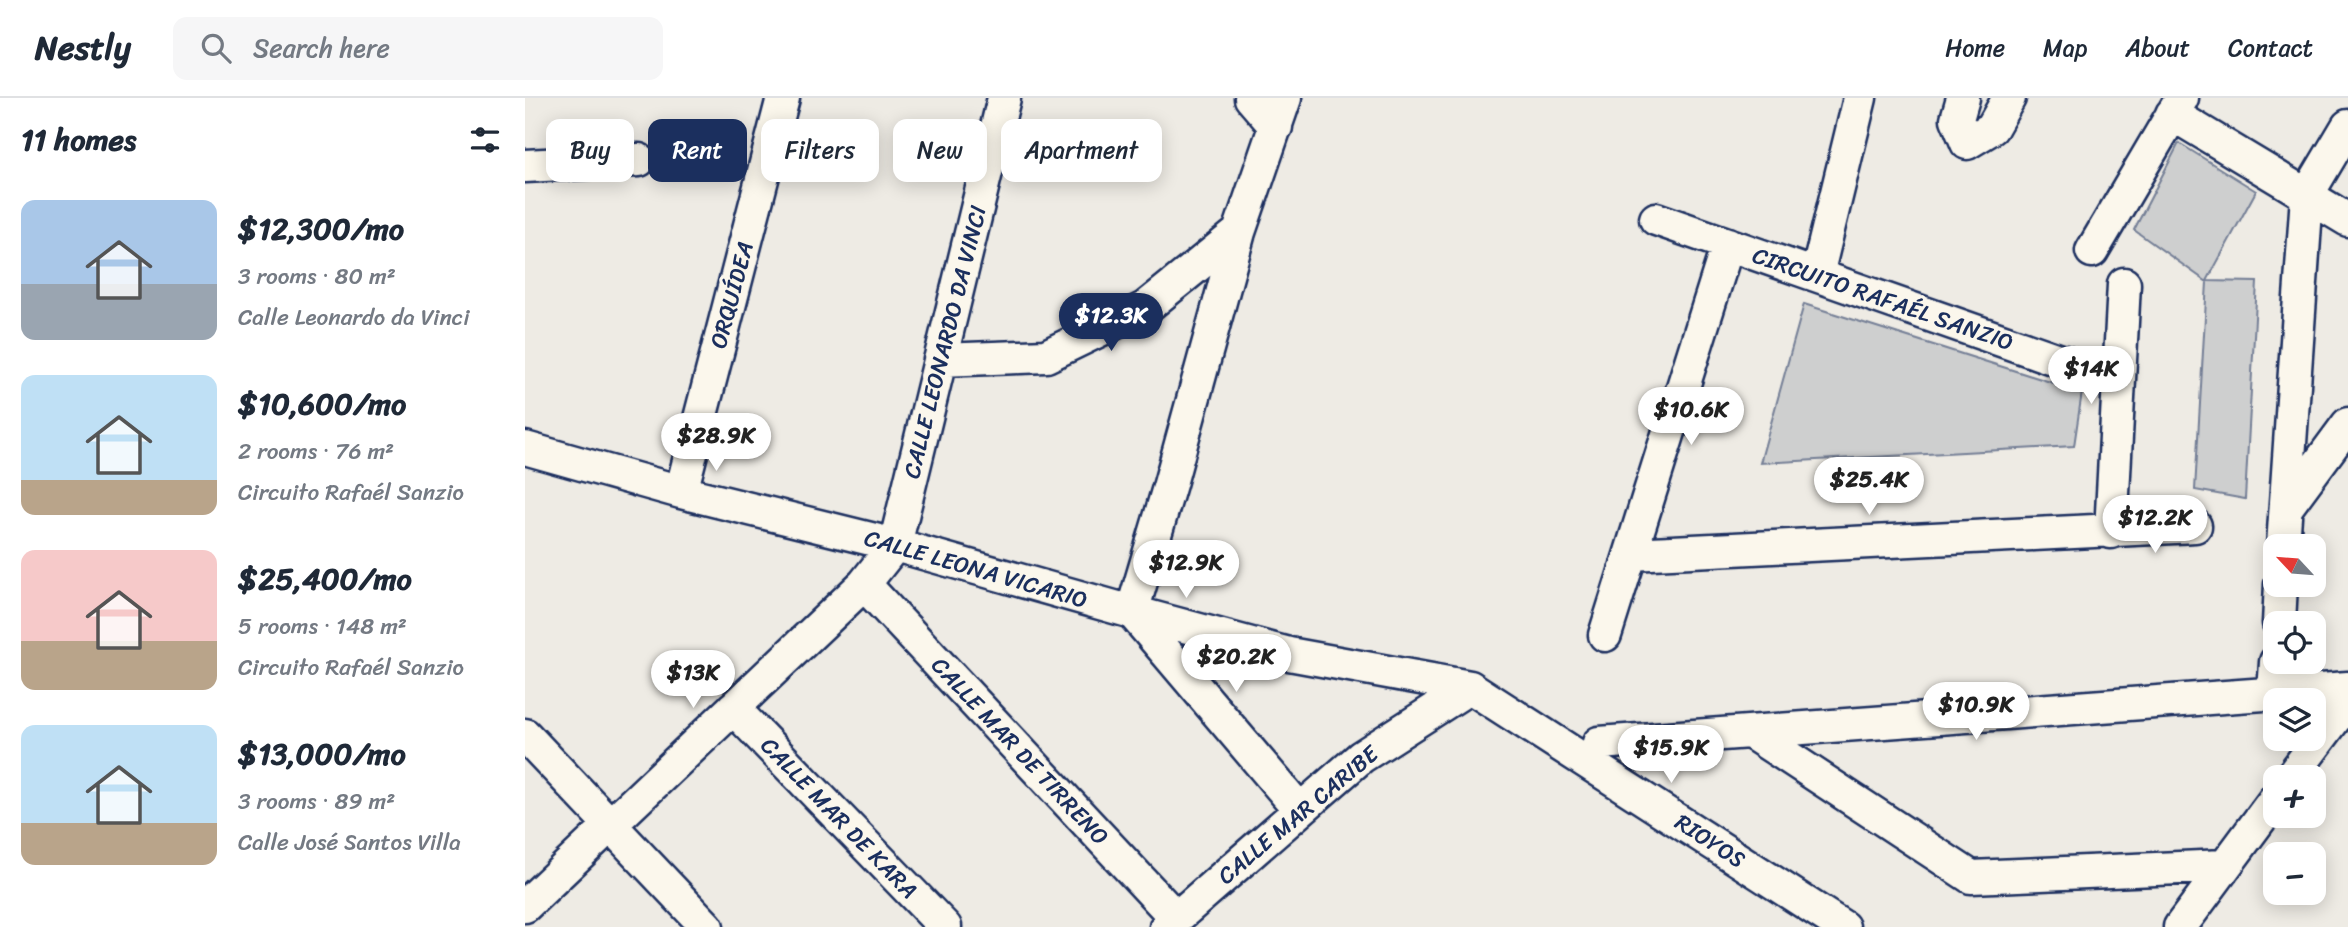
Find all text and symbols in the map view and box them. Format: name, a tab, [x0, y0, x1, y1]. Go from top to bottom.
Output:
search box	[173, 17, 663, 80]
text: Nestly	[35, 19, 131, 77]
text: Search here	[253, 25, 390, 71]
text: Home	[1945, 27, 2005, 69]
text: Map	[2043, 27, 2087, 69]
text: About	[2125, 27, 2190, 69]
text: Contact	[2228, 27, 2313, 69]
icon: search	[197, 29, 235, 67]
text: 11 homes	[21, 113, 136, 167]
chip: Buy	[546, 119, 634, 182]
chip: Rent	[648, 119, 747, 182]
chip: Filters	[761, 119, 879, 182]
chip: New	[893, 119, 987, 182]
chip: Apartment	[1001, 119, 1162, 182]
icon: filters	[466, 121, 504, 159]
street label: CALLE LEONARDO DA VINCI	[891, 201, 999, 483]
text: $12,300/mo	[238, 202, 404, 256]
icon: home	[77, 228, 161, 312]
street label: CIRCUITO RAFAÉL SANZIO	[1747, 235, 2019, 363]
street label: ORQUÍDEA	[698, 237, 766, 353]
text: 3 rooms · 80 m²	[238, 256, 396, 297]
pin: $12.3K	[1054, 294, 1168, 353]
text: $12.3K	[1075, 295, 1147, 336]
text: Calle Leonardo da Vinci	[238, 297, 470, 338]
pin: $14K	[2050, 346, 2132, 406]
text: $14K	[2064, 348, 2118, 389]
text: $10,600/mo	[238, 377, 406, 431]
pin: $10.6K	[1634, 388, 1748, 447]
text: $10.6K	[1654, 389, 1728, 430]
icon: home	[77, 403, 161, 487]
pin: $28.9K	[659, 414, 773, 473]
text: $28.9K	[677, 415, 755, 456]
text: 2 rooms · 76 m²	[238, 431, 394, 472]
pin: $25.4K	[1812, 458, 1926, 517]
text: $25.4K	[1830, 459, 1908, 500]
text: Circuito Rafaél Sanzio	[238, 472, 464, 513]
pin: $12.2K	[2098, 496, 2212, 555]
text: $12.2K	[2119, 497, 2191, 538]
street label: CALLE LEONA VICARIO	[859, 517, 1093, 621]
north arrow	[2263, 534, 2326, 597]
map controls	[2263, 534, 2326, 905]
pin: $12.9K	[1129, 540, 1243, 600]
text: $12.9K	[1149, 542, 1223, 583]
text: $25,400/mo	[238, 552, 412, 606]
icon: home	[77, 578, 161, 662]
text: 5 rooms · 148 m²	[238, 606, 407, 647]
button: locate	[2263, 611, 2326, 674]
pin: $20.2K	[1179, 634, 1293, 694]
text: $20.2K	[1197, 636, 1275, 677]
text: Circuito Rafaél Sanzio	[238, 647, 464, 688]
street label: CALLE MAR DE TIRRENO	[921, 647, 1119, 855]
pin: $13K	[652, 650, 734, 710]
text: $13K	[667, 652, 719, 693]
pin: $10.9K	[1919, 682, 2033, 742]
text: $10.9K	[1939, 684, 2013, 725]
button: layers	[2263, 688, 2326, 751]
pin: $15.9K	[1614, 726, 1728, 785]
text: $13,000/mo	[238, 727, 406, 781]
street label: CALLE MAR DE KARA	[750, 727, 928, 909]
text: $15.9K	[1634, 727, 1708, 768]
street label: CALLE MAR CARIBE	[1208, 734, 1389, 895]
icon: home	[77, 753, 161, 837]
button: +	[2263, 765, 2326, 828]
text: 3 rooms · 89 m²	[238, 781, 395, 822]
street label: RIOYOS	[1666, 803, 1754, 879]
text: Calle José Santos Villa	[238, 822, 461, 863]
button: −	[2263, 842, 2326, 905]

